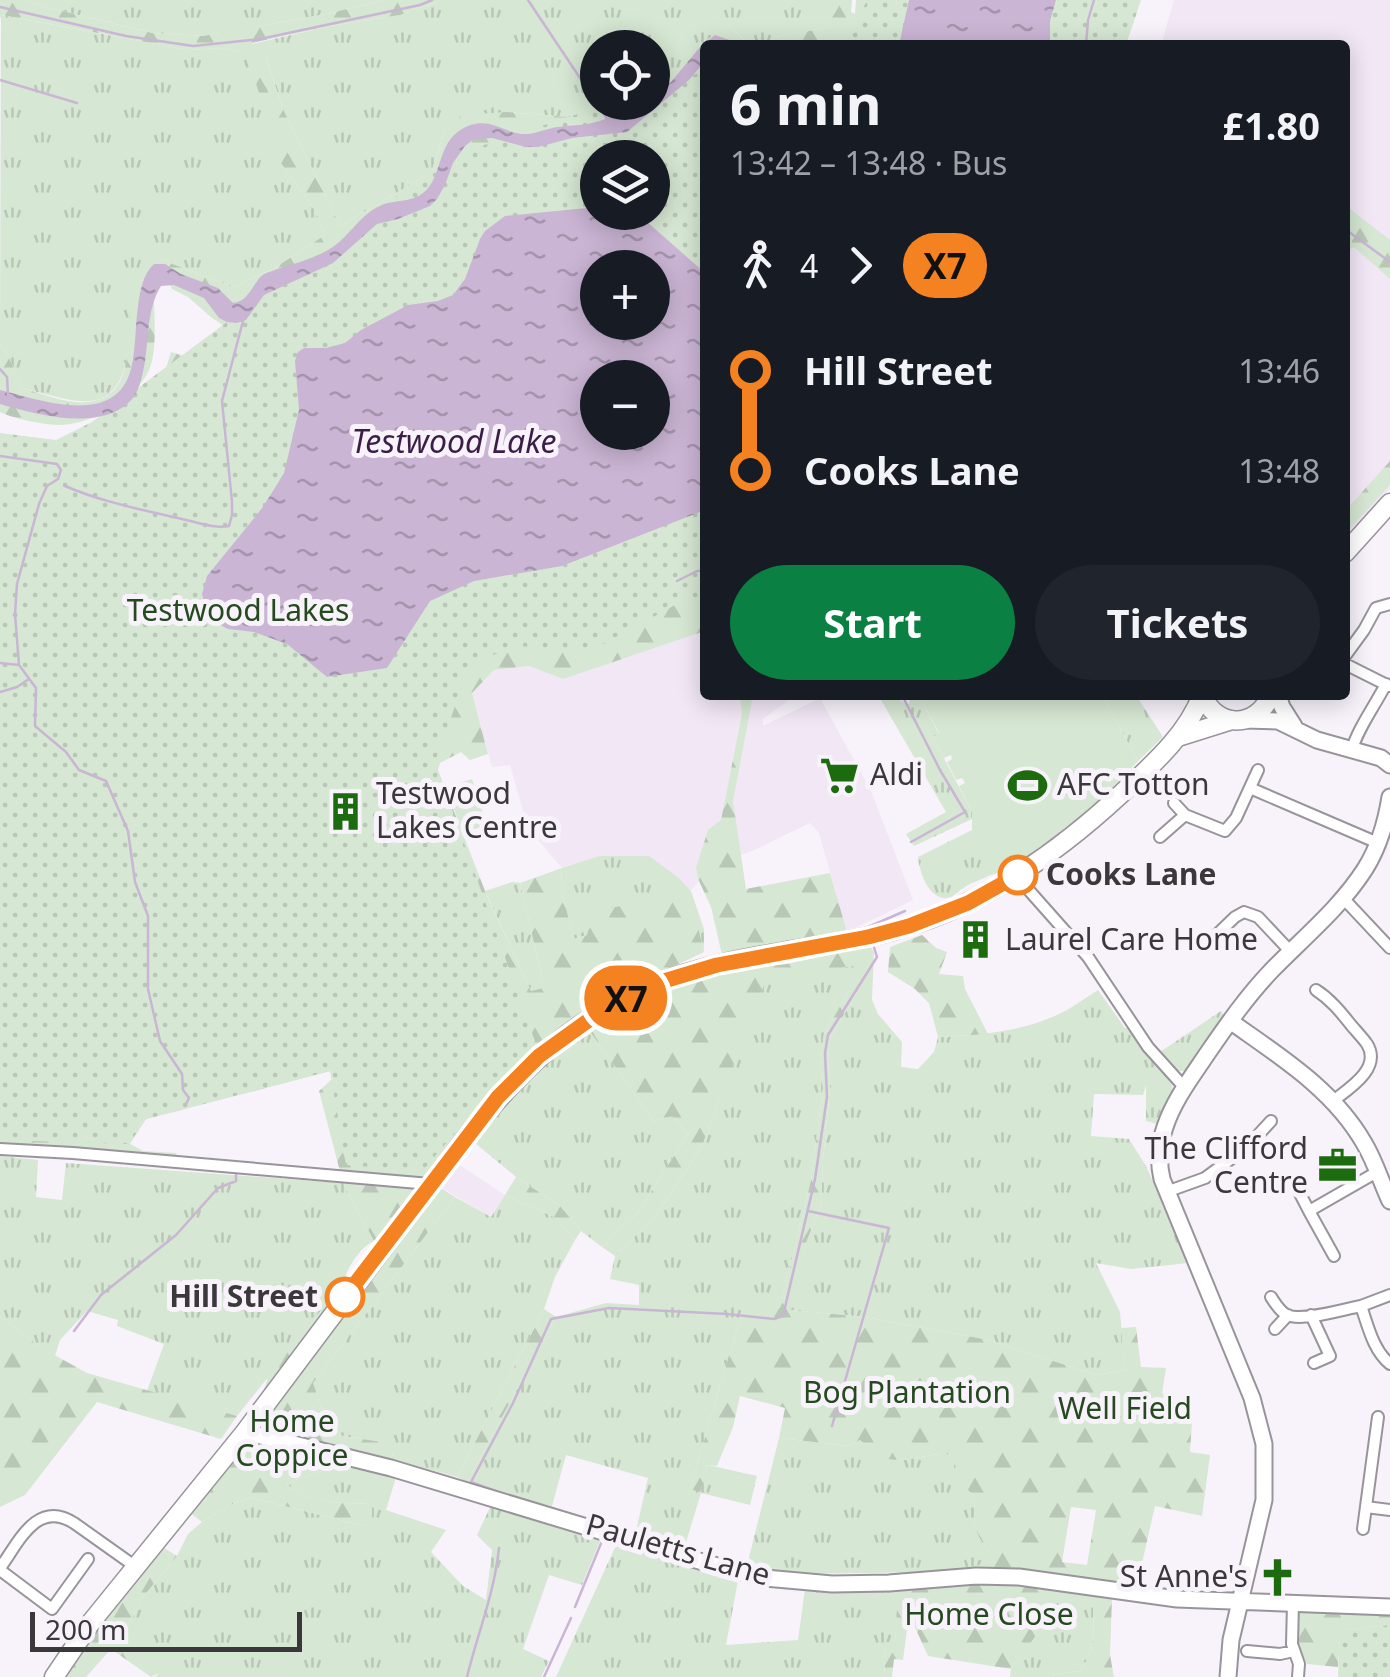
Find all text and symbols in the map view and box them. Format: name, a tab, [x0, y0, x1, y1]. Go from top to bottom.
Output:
map controls	[580, 30, 670, 450]
button: locate	[580, 30, 670, 120]
text: 6 min	[730, 66, 882, 141]
text: £1.80	[1222, 99, 1320, 151]
button: layers	[580, 140, 670, 230]
text: 13:42 – 13:48 · Bus	[730, 141, 1007, 184]
icon: walk	[730, 238, 785, 293]
icon: forward	[833, 238, 888, 293]
text: X7	[923, 242, 967, 289]
text: 4	[800, 244, 818, 287]
button: +	[580, 250, 670, 340]
text: Hill Street	[804, 344, 992, 396]
text: 13:46	[1238, 349, 1320, 392]
button: −	[580, 360, 670, 450]
water label: Testwood Lake	[352, 419, 556, 462]
text: Cooks Lane	[804, 444, 1020, 496]
text: 13:48	[1238, 449, 1320, 492]
button: Start	[730, 565, 1015, 680]
button: Tickets	[1035, 565, 1320, 680]
park label: Testwood Lakes	[127, 589, 349, 630]
place label: Aldi	[870, 753, 923, 794]
supermarket icon: Aldi	[819, 754, 861, 796]
place label: AFC Totton	[1057, 763, 1210, 804]
sports icon: AFC Totton	[1006, 764, 1048, 806]
place label: Testwood Lakes Centre	[376, 772, 558, 847]
building icon: Testwood Lakes Centre	[325, 790, 367, 832]
place label: Cooks Lane	[1046, 853, 1216, 894]
marker: Cooks Lane	[999, 856, 1037, 894]
place label: Laurel Care Home	[1005, 918, 1258, 959]
building icon: Laurel Care Home	[954, 919, 996, 961]
line badge: X7	[581, 966, 671, 1030]
text: X7	[604, 975, 648, 1022]
place label: The Clifford Centre	[1145, 1127, 1308, 1202]
office icon: The Clifford Centre	[1317, 1145, 1359, 1187]
place label: Hill Street	[169, 1275, 318, 1316]
marker: Hill Street	[326, 1278, 364, 1316]
park label: Bog Plantation	[803, 1371, 1011, 1412]
park label: Well Field	[1058, 1387, 1192, 1428]
park label: Home Coppice	[235, 1400, 349, 1475]
street label: Pauletts Lane	[581, 1503, 775, 1594]
place label: St Anne's	[1120, 1555, 1248, 1596]
church icon: St Anne's	[1257, 1556, 1299, 1598]
park label: Home Close	[904, 1593, 1074, 1634]
scale bar	[30, 1607, 302, 1652]
text: 200 m	[45, 1610, 127, 1648]

